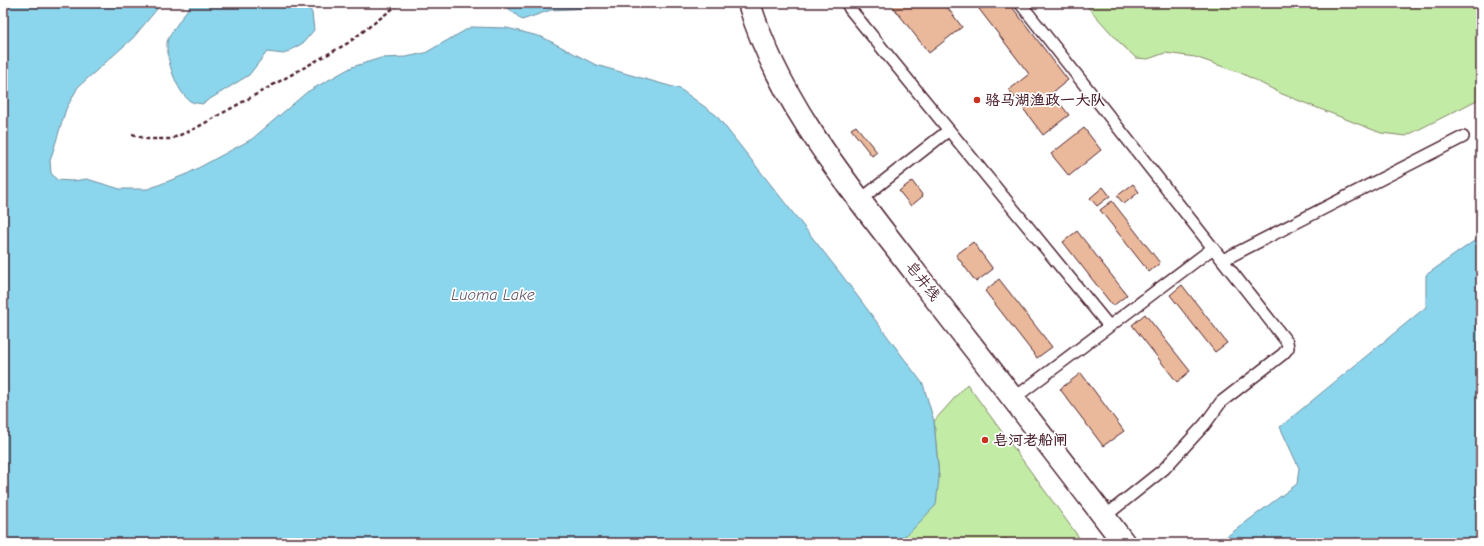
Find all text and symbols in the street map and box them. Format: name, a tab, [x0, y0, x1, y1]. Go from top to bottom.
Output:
place label: 骆马湖渔政一大队	[985, 91, 1105, 109]
marker: 骆马湖渔政一大队	[972, 95, 982, 105]
street label: 皂井线	[902, 258, 944, 304]
water label: Luoma Lake	[451, 286, 535, 304]
place label: 皂河老船闸	[993, 431, 1068, 449]
marker: 皂河老船闸	[980, 435, 990, 445]

